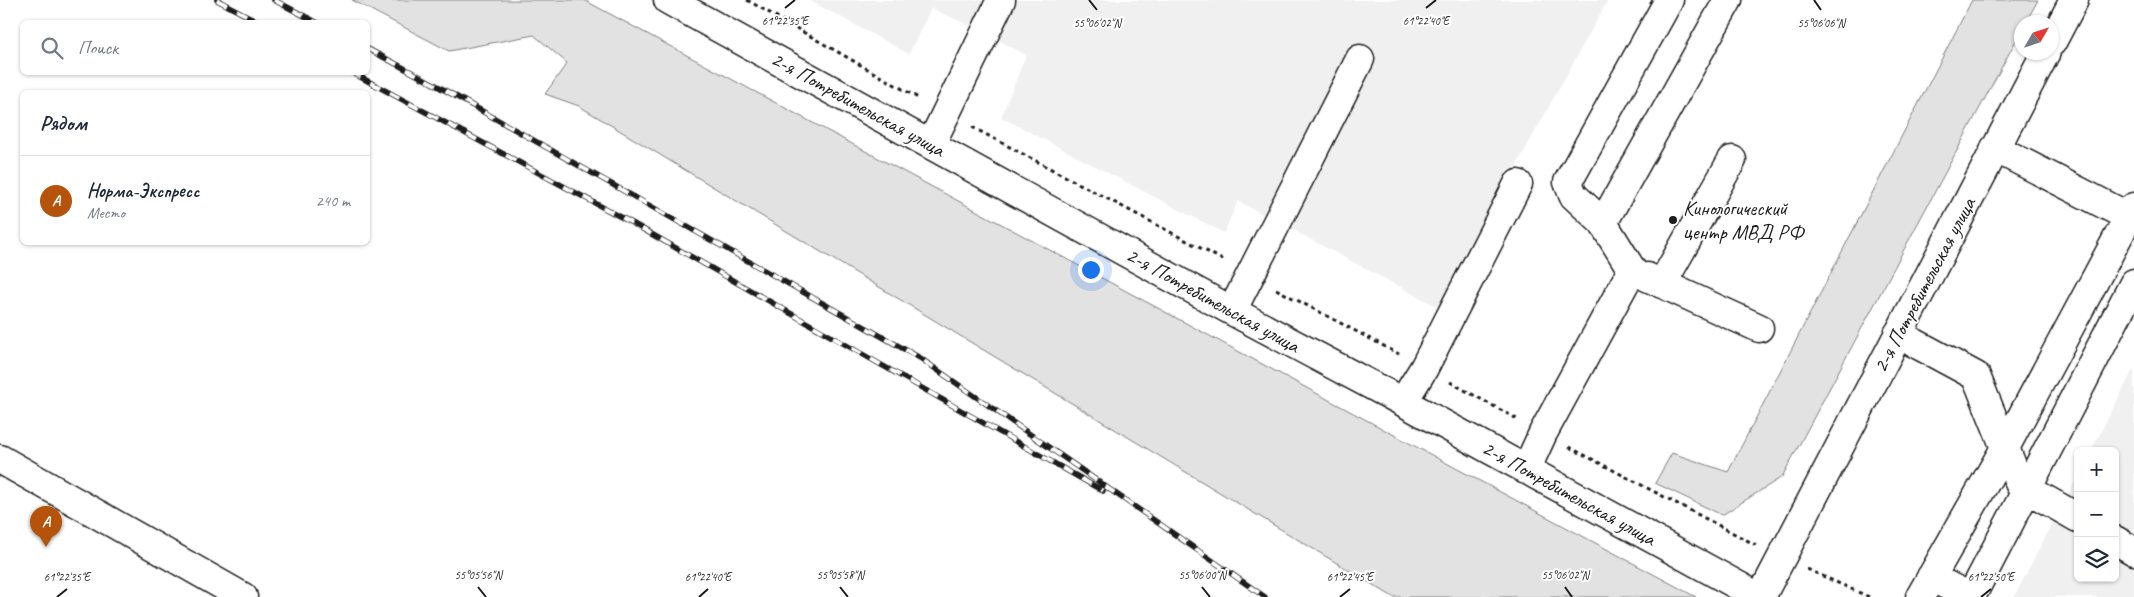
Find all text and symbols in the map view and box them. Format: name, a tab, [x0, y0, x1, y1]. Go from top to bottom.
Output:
text: 61°22'35"E	[762, 13, 810, 29]
text: 61°22'40"E	[1403, 13, 1451, 29]
text: 55°06'02"N	[1073, 15, 1122, 31]
text: 55°06'06"N	[1797, 15, 1846, 31]
north arrow	[2014, 15, 2059, 60]
search box	[20, 20, 370, 75]
icon: search	[38, 34, 66, 62]
text: Поиск	[78, 36, 118, 60]
street label: 2-я Потребительская улица	[767, 46, 951, 163]
text: Рядом	[40, 110, 87, 136]
text: Норма-Экспресс	[87, 179, 199, 203]
text: A	[52, 191, 60, 211]
text: 240 m	[316, 191, 350, 211]
street label: 2-я Потребительская улица	[1867, 191, 1982, 377]
place label: Кинологический центр МВД РФ	[1683, 195, 1805, 245]
text: Место	[87, 203, 125, 223]
marker: Кинологический центр МВД РФ	[1667, 214, 1679, 226]
street label: 2-я Потребительская улица	[1122, 242, 1306, 359]
your location	[1078, 257, 1104, 283]
street label: 2-я Потребительская улица	[1478, 435, 1662, 552]
map controls	[2074, 447, 2119, 582]
button: +	[2074, 447, 2119, 492]
button: −	[2074, 492, 2119, 537]
pin: A	[30, 506, 62, 547]
button: layers	[2074, 537, 2119, 582]
text: 55°05'56"N	[454, 567, 503, 583]
text: 55°05'58"N	[816, 567, 865, 583]
text: 55°06'00"N	[1178, 567, 1227, 583]
text: 55°06'02"N	[1541, 567, 1590, 583]
text: 61°22'35"E	[44, 569, 92, 585]
text: 61°22'40"E	[685, 569, 733, 585]
text: 61°22'45"E	[1327, 569, 1375, 585]
text: 61°22'50"E	[1968, 569, 2016, 585]

